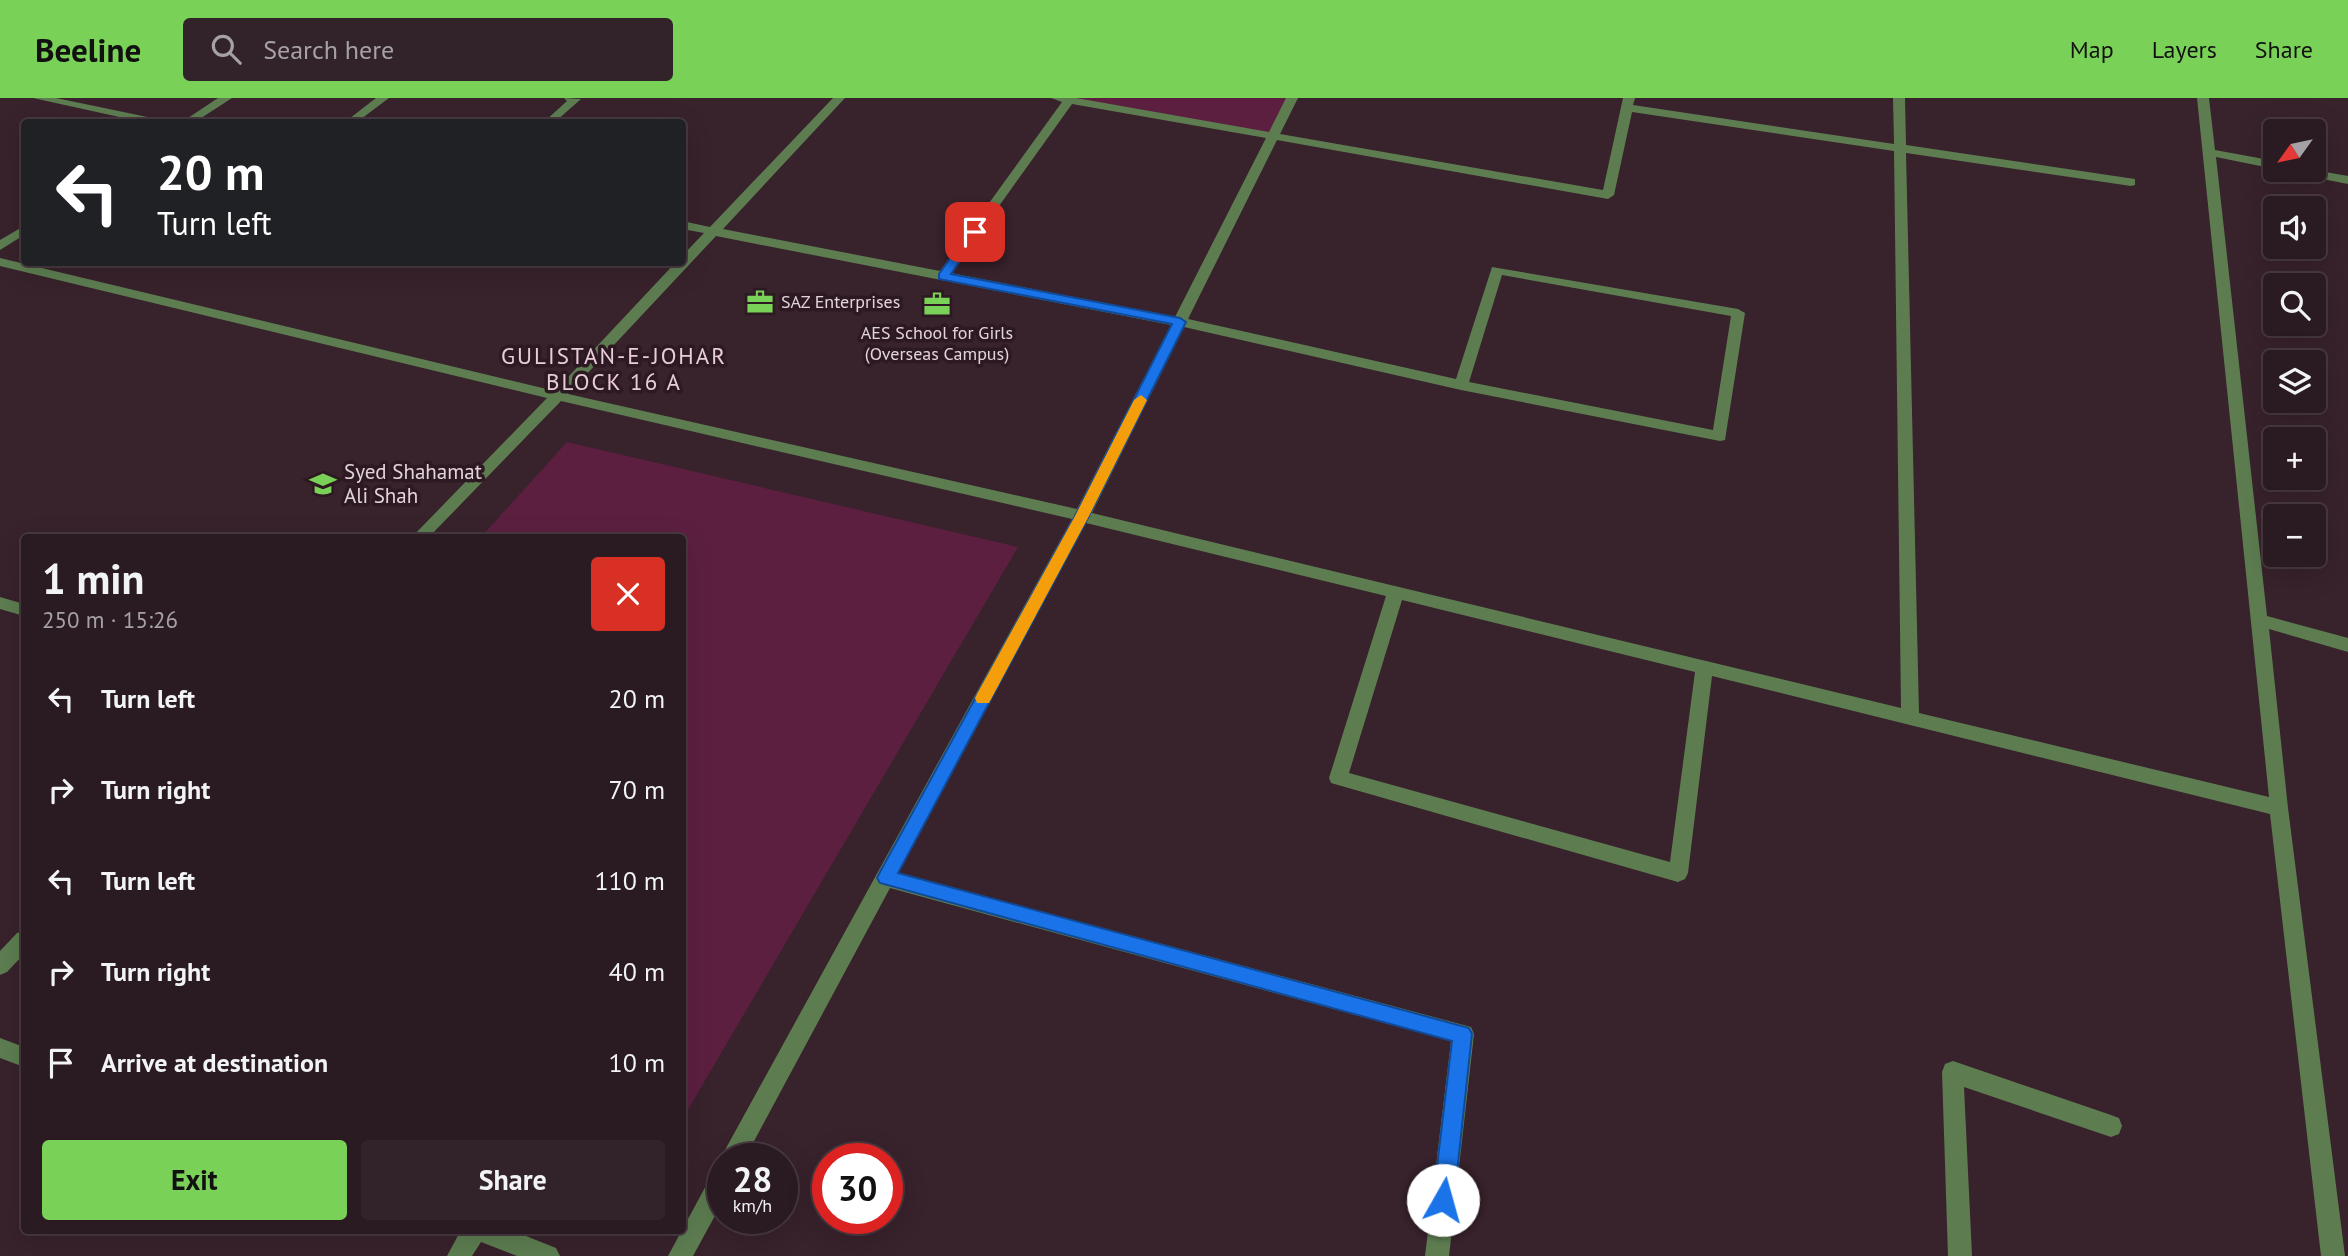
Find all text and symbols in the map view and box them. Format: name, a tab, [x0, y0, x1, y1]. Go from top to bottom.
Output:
search box	[183, 18, 673, 81]
text: Beeline	[35, 28, 141, 71]
icon: search	[207, 30, 245, 68]
text: Search here	[263, 33, 394, 66]
text: Map	[2070, 34, 2114, 65]
text: Layers	[2152, 34, 2217, 65]
text: Share	[2255, 34, 2313, 65]
north arrow	[2263, 119, 2326, 182]
map controls	[2263, 119, 2326, 567]
text: 20 m	[157, 140, 264, 204]
icon: left	[42, 147, 133, 238]
button: sound	[2263, 196, 2326, 259]
text: Turn left	[157, 202, 272, 244]
pin	[945, 202, 1005, 262]
icon: arrive	[956, 213, 994, 251]
button: search	[2263, 273, 2326, 336]
office icon: SAZ Enterprises	[745, 287, 775, 317]
office icon: AES School for Girls (Overseas Campus)	[922, 289, 952, 319]
place label: SAZ Enterprises	[781, 290, 900, 313]
place label: AES School for Girls (Overseas Campus)	[861, 321, 1013, 365]
district label: GULISTAN-E-JOHAR BLOCK 16 A	[501, 341, 727, 396]
button: layers	[2263, 350, 2326, 413]
button: +	[2263, 427, 2326, 490]
place label: Syed Shahamat Ali Shah	[344, 458, 482, 509]
school or university icon: Syed Shahamat Ali Shah	[308, 469, 338, 499]
button: −	[2263, 504, 2326, 567]
text: 1 min	[42, 551, 144, 606]
button: close	[591, 557, 665, 631]
text: 250 m · 15:26	[42, 605, 178, 634]
icon: left	[42, 680, 80, 718]
text: Turn left	[101, 682, 195, 715]
text: 20 m	[609, 682, 665, 715]
icon: right	[42, 771, 80, 809]
text: Turn right	[101, 773, 210, 806]
text: 70 m	[609, 773, 665, 806]
icon: left	[42, 862, 80, 900]
text: Turn left	[101, 864, 195, 897]
text: 110 m	[594, 864, 665, 897]
icon: right	[42, 953, 80, 991]
text: Turn right	[101, 955, 210, 988]
text: 40 m	[609, 955, 665, 988]
icon: arrive	[42, 1044, 80, 1082]
text: Arrive at destination	[101, 1046, 328, 1079]
text: 10 m	[609, 1046, 665, 1079]
button: Exit	[42, 1140, 347, 1220]
button: Share	[361, 1140, 665, 1220]
speed limit sign: 30	[812, 1143, 903, 1234]
text: 28	[733, 1156, 772, 1202]
position arrow	[1406, 1163, 1480, 1237]
text: km/h	[733, 1194, 772, 1217]

